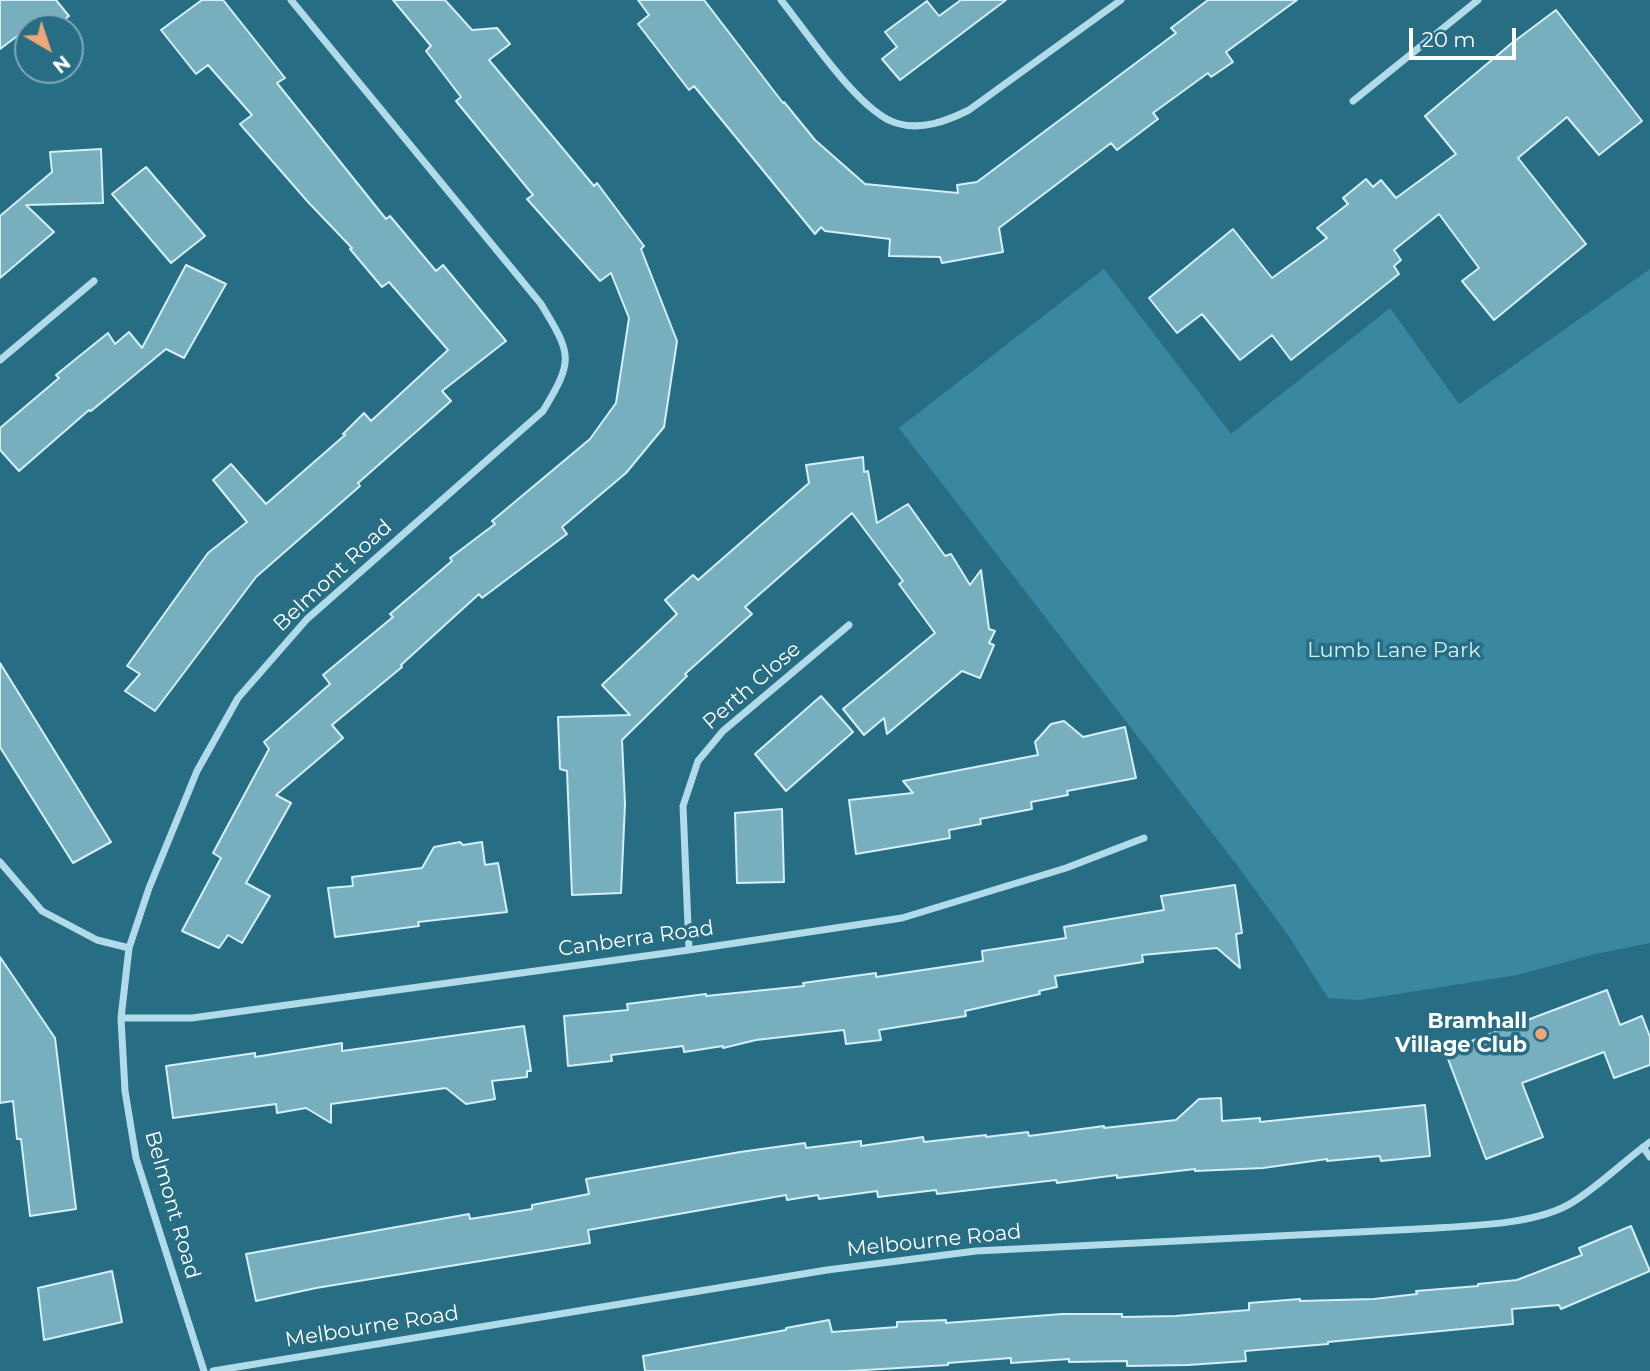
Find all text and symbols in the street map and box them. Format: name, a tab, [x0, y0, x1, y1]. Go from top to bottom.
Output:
north arrow	[14, 14, 84, 84]
scale bar	[1412, 14, 1519, 58]
text: 20 m	[1422, 27, 1476, 52]
text: N	[48, 50, 74, 78]
street label: Belmont Road	[269, 515, 397, 637]
street label: Perth Close	[698, 637, 806, 735]
park label: Lumb Lane Park	[1307, 638, 1481, 664]
street label: Canberra Road	[557, 916, 715, 962]
place label: Bramhall Village Club	[1395, 1009, 1527, 1059]
marker: Bramhall Village Club	[1533, 1026, 1549, 1042]
street label: Belmont Road	[139, 1128, 205, 1282]
street label: Melbourne Road	[845, 1219, 1023, 1263]
street label: Melbourne Road	[283, 1301, 461, 1353]

